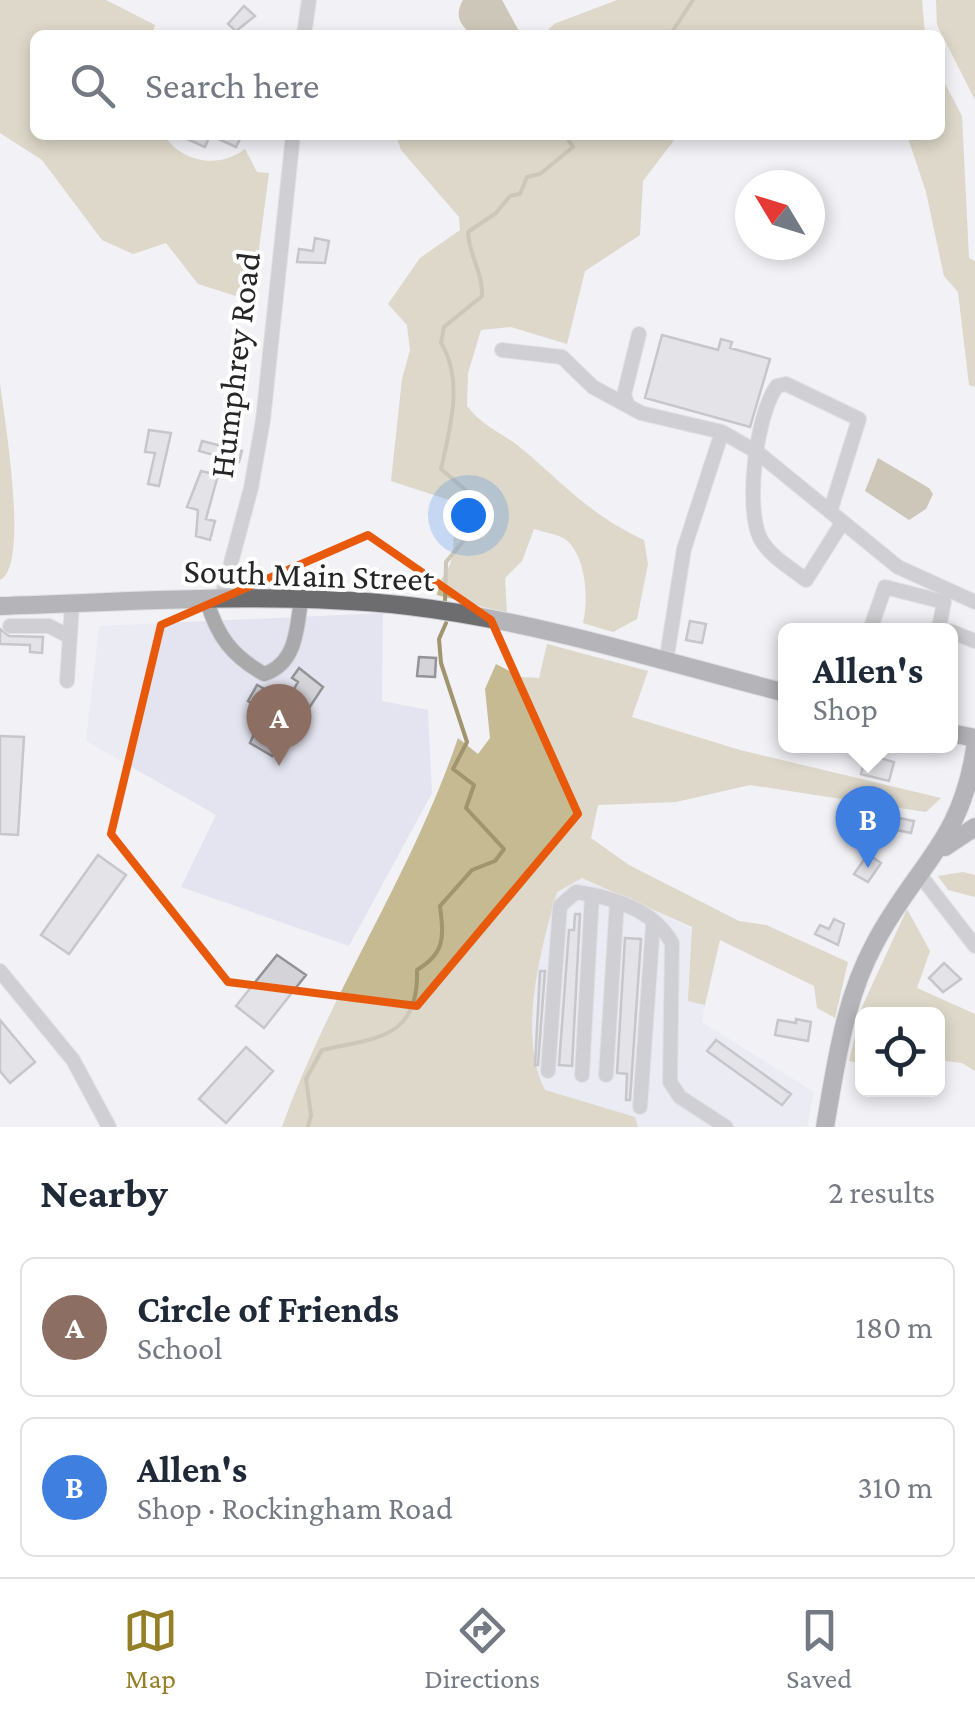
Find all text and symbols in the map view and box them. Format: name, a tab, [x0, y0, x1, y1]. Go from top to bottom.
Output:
search box	[30, 30, 945, 140]
icon: search	[65, 58, 120, 113]
text: Search here	[145, 64, 319, 106]
north arrow	[735, 170, 825, 260]
street label: Humphrey Road	[202, 250, 268, 480]
your location	[443, 490, 494, 541]
street label: South Main Street	[183, 551, 436, 599]
popup	[778, 623, 958, 753]
text: Allen's	[813, 649, 923, 691]
pin: A	[246, 684, 312, 766]
text: Shop	[813, 691, 878, 727]
pin: B	[836, 786, 900, 868]
map controls	[855, 1007, 945, 1097]
button: locate	[855, 1007, 945, 1097]
text: Nearby	[40, 1169, 168, 1216]
text: 2 results	[828, 1174, 935, 1210]
text: Circle of Friends	[137, 1288, 399, 1330]
text: A	[65, 1309, 84, 1345]
text: 180 m	[855, 1309, 933, 1345]
text: School	[137, 1330, 222, 1366]
text: Allen's	[137, 1448, 247, 1490]
text: B	[65, 1469, 84, 1505]
text: 310 m	[857, 1469, 933, 1505]
text: Shop · Rockingham Road	[137, 1490, 453, 1526]
tab: Map	[123, 1603, 178, 1694]
tab: Directions	[424, 1603, 540, 1694]
tab: Saved	[786, 1603, 852, 1694]

